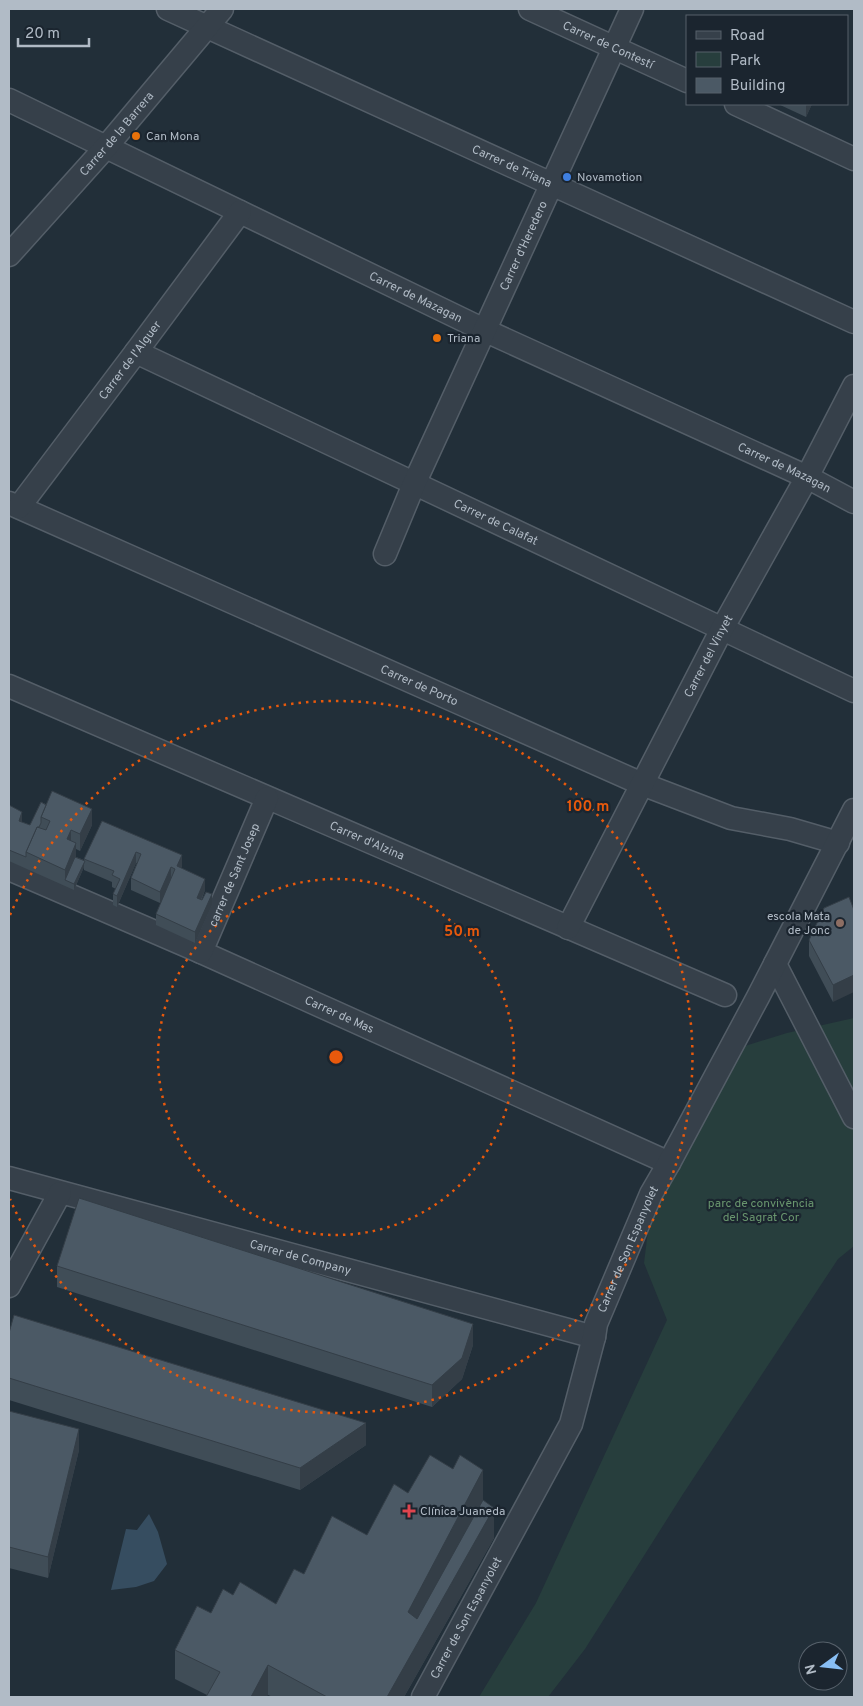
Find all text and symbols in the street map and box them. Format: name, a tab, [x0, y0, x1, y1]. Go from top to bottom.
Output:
scale bar	[18, 15, 89, 47]
legend	[686, 15, 848, 105]
street label: Carrer de Contestí	[560, 18, 657, 74]
text: 20 m	[25, 25, 60, 44]
text: Road	[730, 27, 765, 46]
text: Park	[730, 52, 761, 71]
text: Building	[730, 77, 785, 96]
street label: Carrer de la Barrera	[76, 89, 158, 180]
place label: Can Mona	[146, 129, 199, 145]
marker: Can Mona	[130, 130, 142, 142]
street label: Carrer de Triana	[469, 142, 554, 192]
place label: Novamotion	[577, 170, 642, 186]
marker: Novamotion	[561, 171, 573, 183]
street label: Carrer d'Heredero	[497, 198, 552, 294]
street label: Carrer de Mazagan	[366, 269, 465, 327]
street label: Carrer de l'Alguer	[96, 318, 166, 404]
place label: Triana	[447, 331, 480, 347]
marker: Triana	[431, 332, 443, 344]
street label: Carrer de Mazagan	[735, 439, 833, 497]
street label: Carrer de Calafat	[451, 496, 540, 550]
street label: Carrer del Vinyet	[681, 612, 737, 700]
street label: Carrer de Porto	[378, 662, 461, 710]
text: 100 m	[567, 798, 609, 817]
street label: Carrer d'Alzina	[327, 818, 407, 865]
street label: carrer de Sant Josep	[206, 821, 264, 929]
place label: escola Mata de Jonc	[767, 909, 830, 939]
marker: escola Mata de Jonc	[834, 917, 846, 929]
text: 50 m	[444, 923, 480, 942]
street label: Carrer de Mas	[302, 993, 376, 1038]
centre of rings	[327, 1048, 345, 1066]
street label: Carrer de Son Espanyolet	[595, 1183, 663, 1315]
park label: parc de convivència del Sagrat Cor	[708, 1196, 814, 1226]
street label: Carrer de Company	[248, 1237, 353, 1280]
marker: Clínica Juaneda	[402, 1504, 416, 1518]
place label: Clínica Juaneda	[420, 1504, 505, 1520]
street label: Carrer de Son Espanyolet	[427, 1555, 506, 1682]
north arrow	[798, 1641, 848, 1691]
text: N	[802, 1662, 821, 1676]

